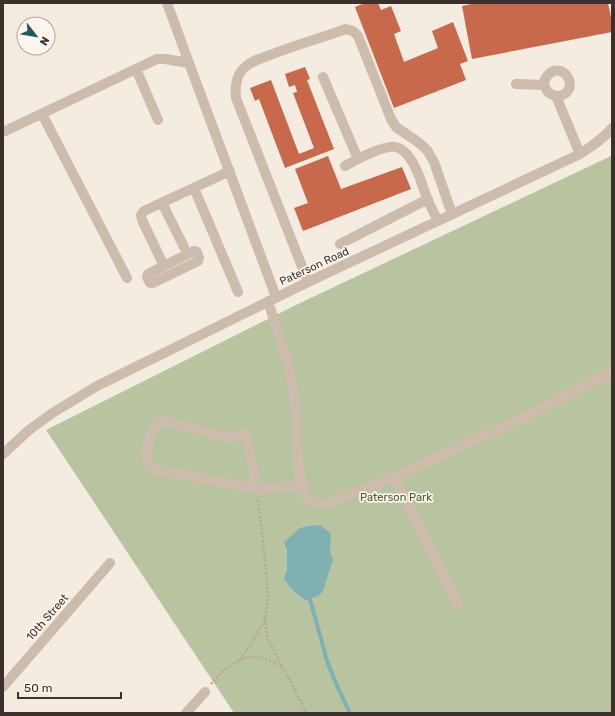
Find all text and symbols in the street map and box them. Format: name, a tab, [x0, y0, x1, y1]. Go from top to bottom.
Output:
north arrow	[16, 16, 56, 56]
text: N	[36, 34, 52, 48]
street label: Paterson Road	[277, 245, 351, 288]
park label: Paterson Park	[360, 491, 432, 504]
street label: 10th Street	[24, 591, 71, 643]
scale bar	[18, 674, 121, 700]
text: 50 m	[24, 681, 52, 695]

